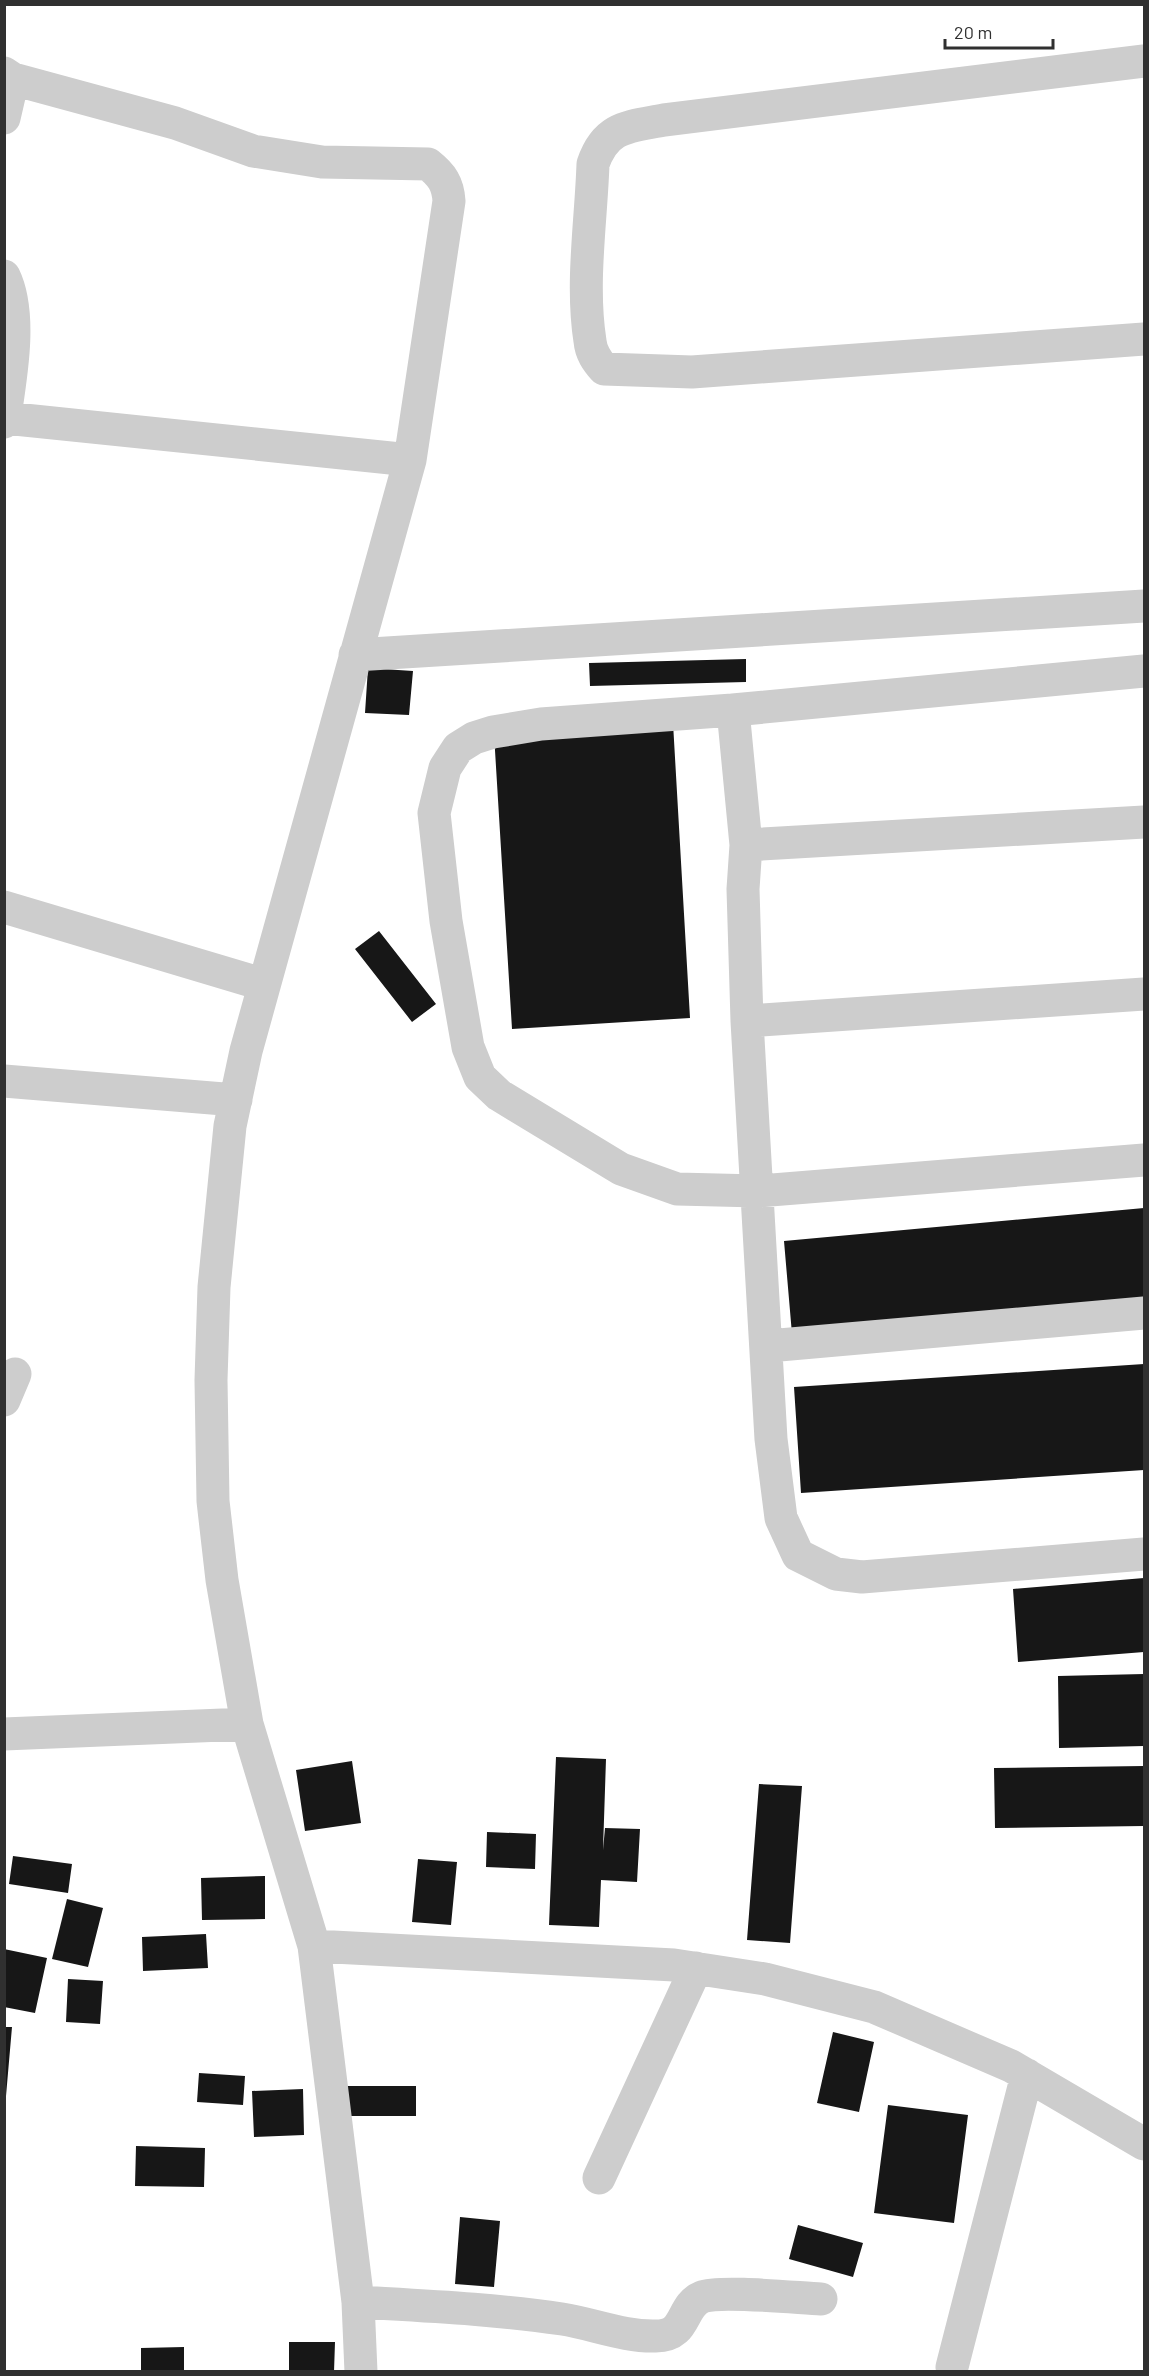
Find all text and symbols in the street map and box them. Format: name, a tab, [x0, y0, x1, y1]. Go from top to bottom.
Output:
scale bar	[945, 12, 1053, 50]
text: 20 m	[954, 21, 992, 43]

